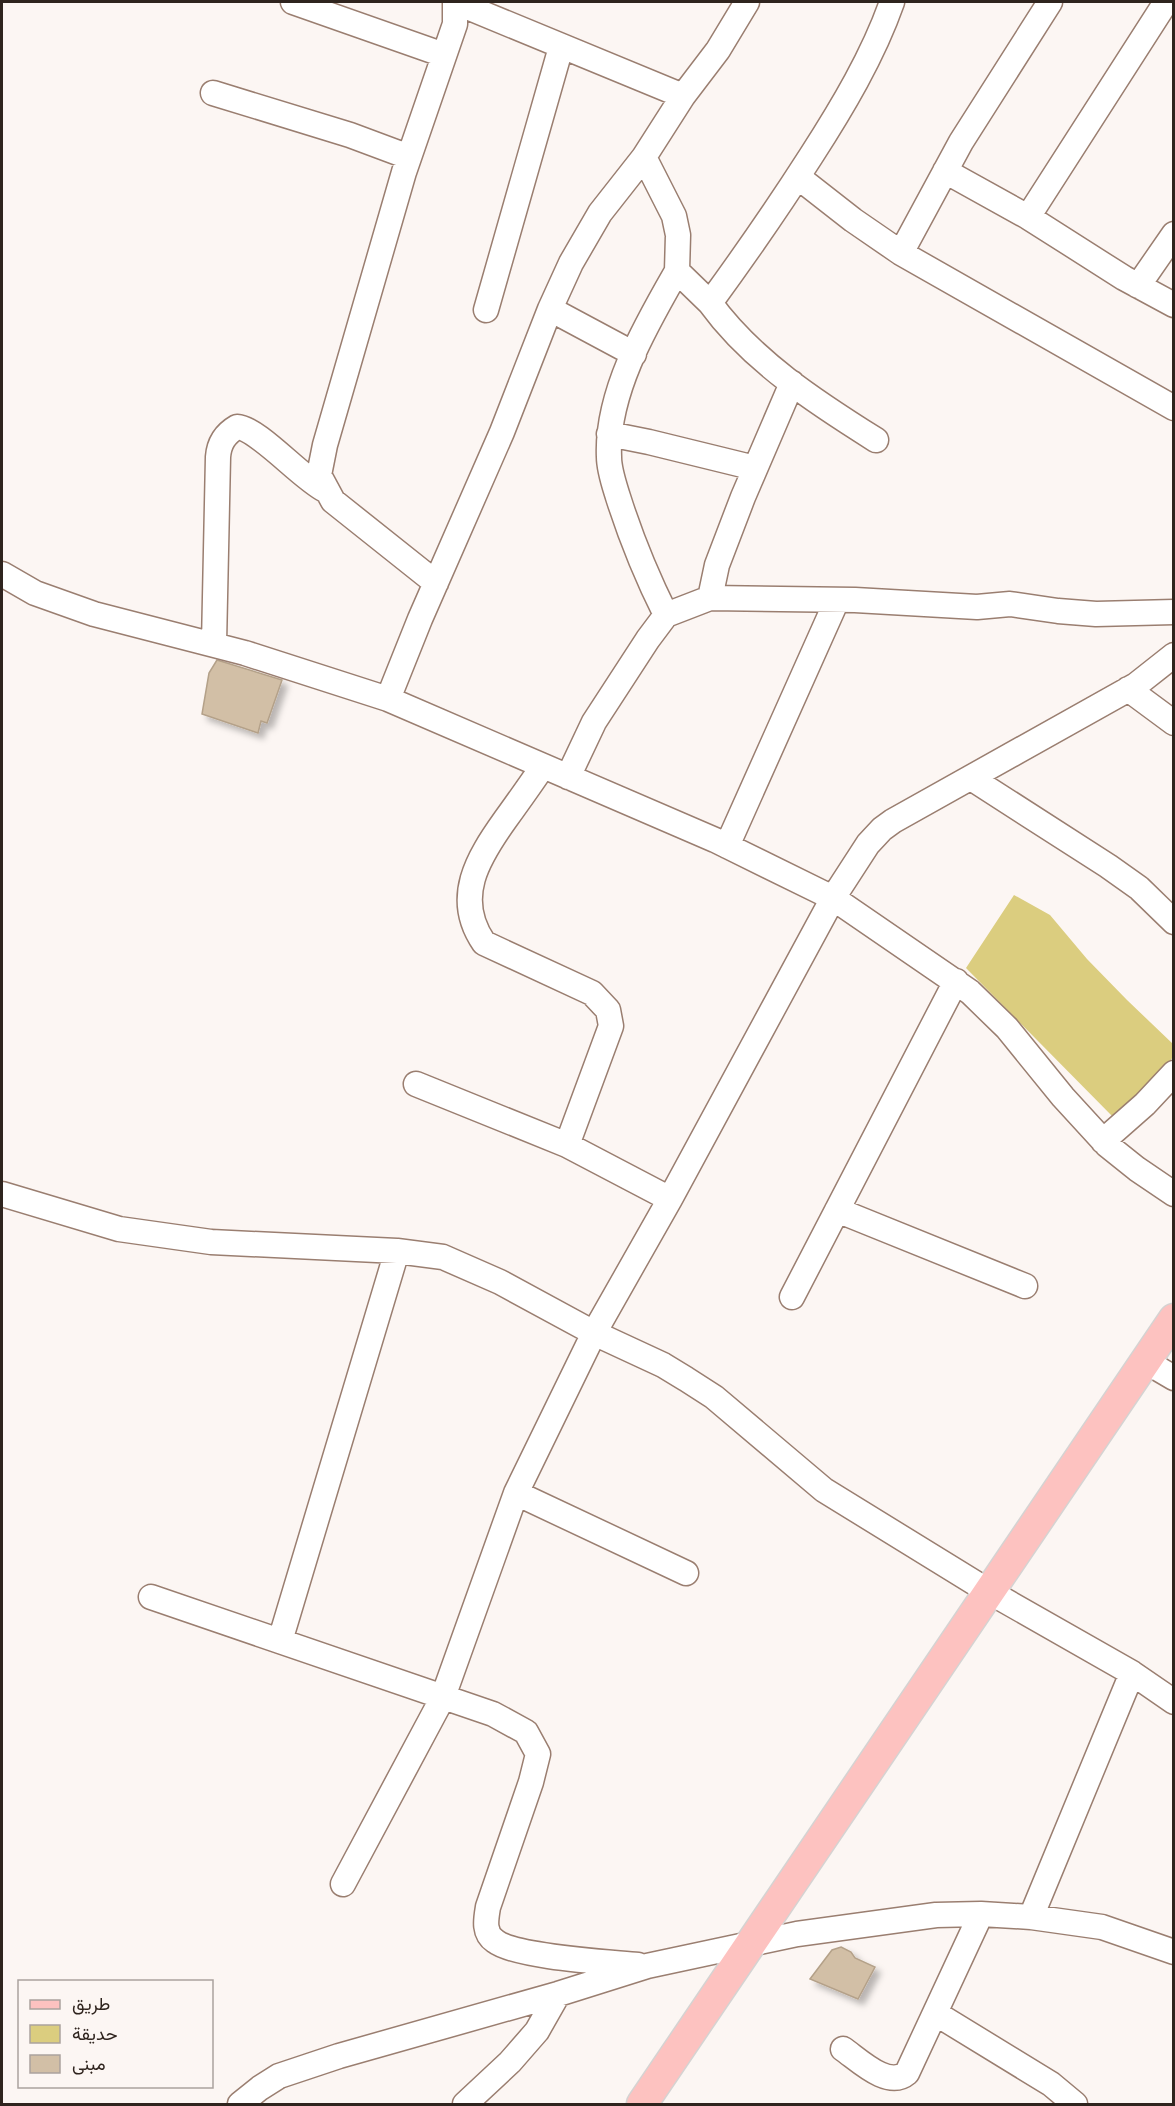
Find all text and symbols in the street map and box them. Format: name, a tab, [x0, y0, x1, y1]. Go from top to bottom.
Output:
legend	[18, 1980, 213, 2088]
text: طريق	[72, 1991, 110, 2015]
text: حديقة	[72, 2021, 118, 2045]
text: مبنى	[72, 2051, 106, 2075]

